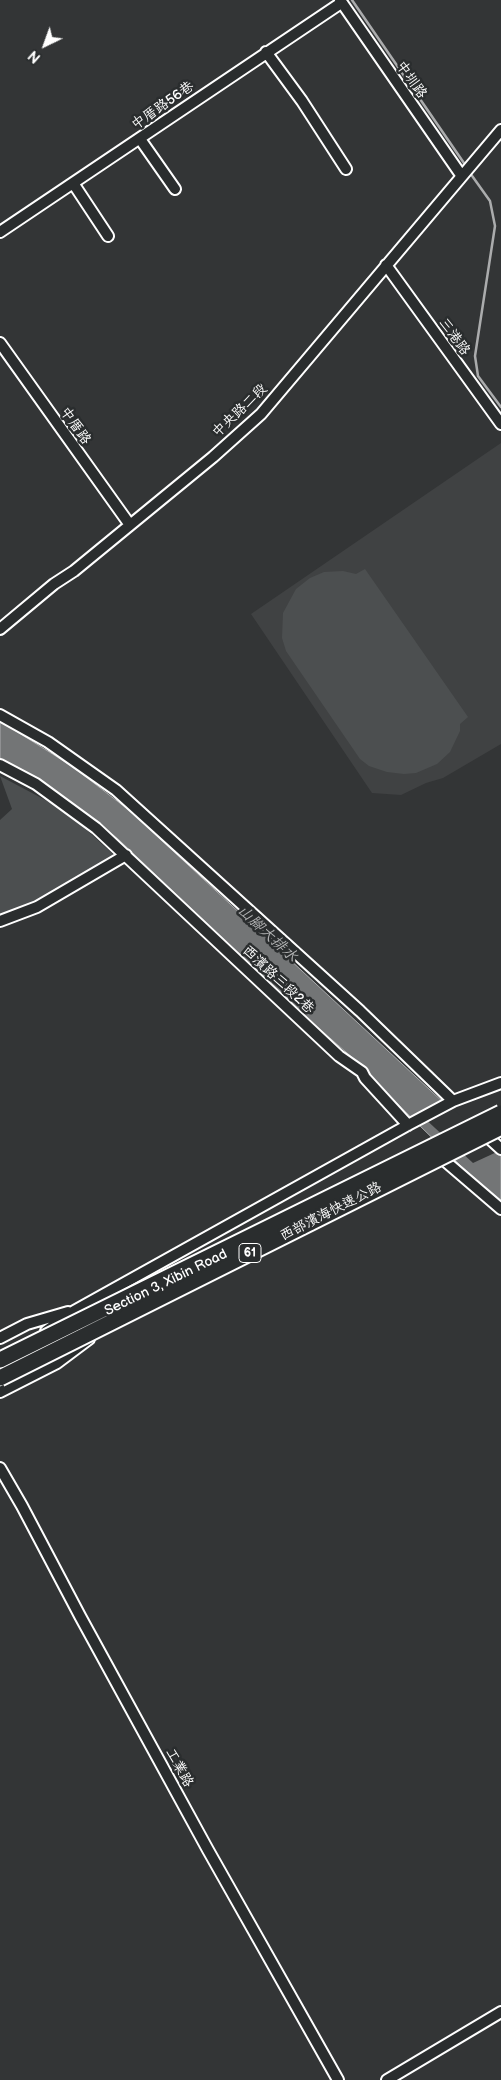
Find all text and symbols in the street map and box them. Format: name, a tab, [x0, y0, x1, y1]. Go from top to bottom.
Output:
north arrow	[20, 20, 70, 70]
text: N	[25, 47, 44, 66]
street label: 中圳路	[392, 58, 430, 102]
street label: 中厝路56巷	[128, 78, 198, 134]
street label: 三港路	[435, 315, 473, 359]
street label: 中央路二段	[209, 381, 271, 441]
street label: 中厝路	[56, 404, 94, 448]
water label: 山腳大排水	[233, 902, 301, 966]
street label: 西濱路三段2巷	[239, 942, 317, 1018]
street label: 西部濱海快速公路	[277, 1179, 385, 1245]
road number: 61	[239, 1244, 261, 1262]
street label: Section 3, Xibin Road	[102, 1246, 230, 1320]
street label: 工業路	[161, 1746, 197, 1790]

